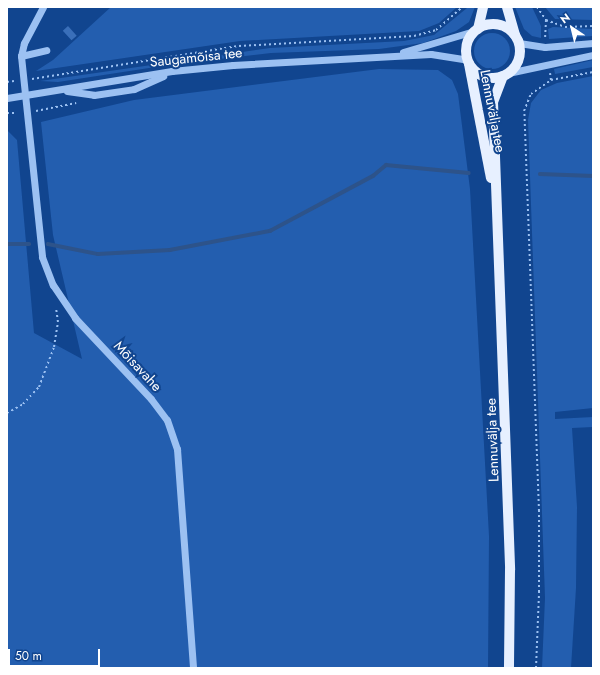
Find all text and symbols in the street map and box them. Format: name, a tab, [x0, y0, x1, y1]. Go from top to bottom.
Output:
north arrow	[552, 8, 592, 48]
text: N	[557, 9, 573, 27]
street label: Saugamõisa tee	[149, 44, 243, 70]
street label: Lennuvälja tee	[477, 68, 509, 154]
street label: Mõisavahe	[111, 337, 165, 395]
street label: Lennuvälja tee	[482, 398, 502, 482]
scale bar	[10, 641, 102, 667]
text: 50 m	[15, 647, 42, 665]

